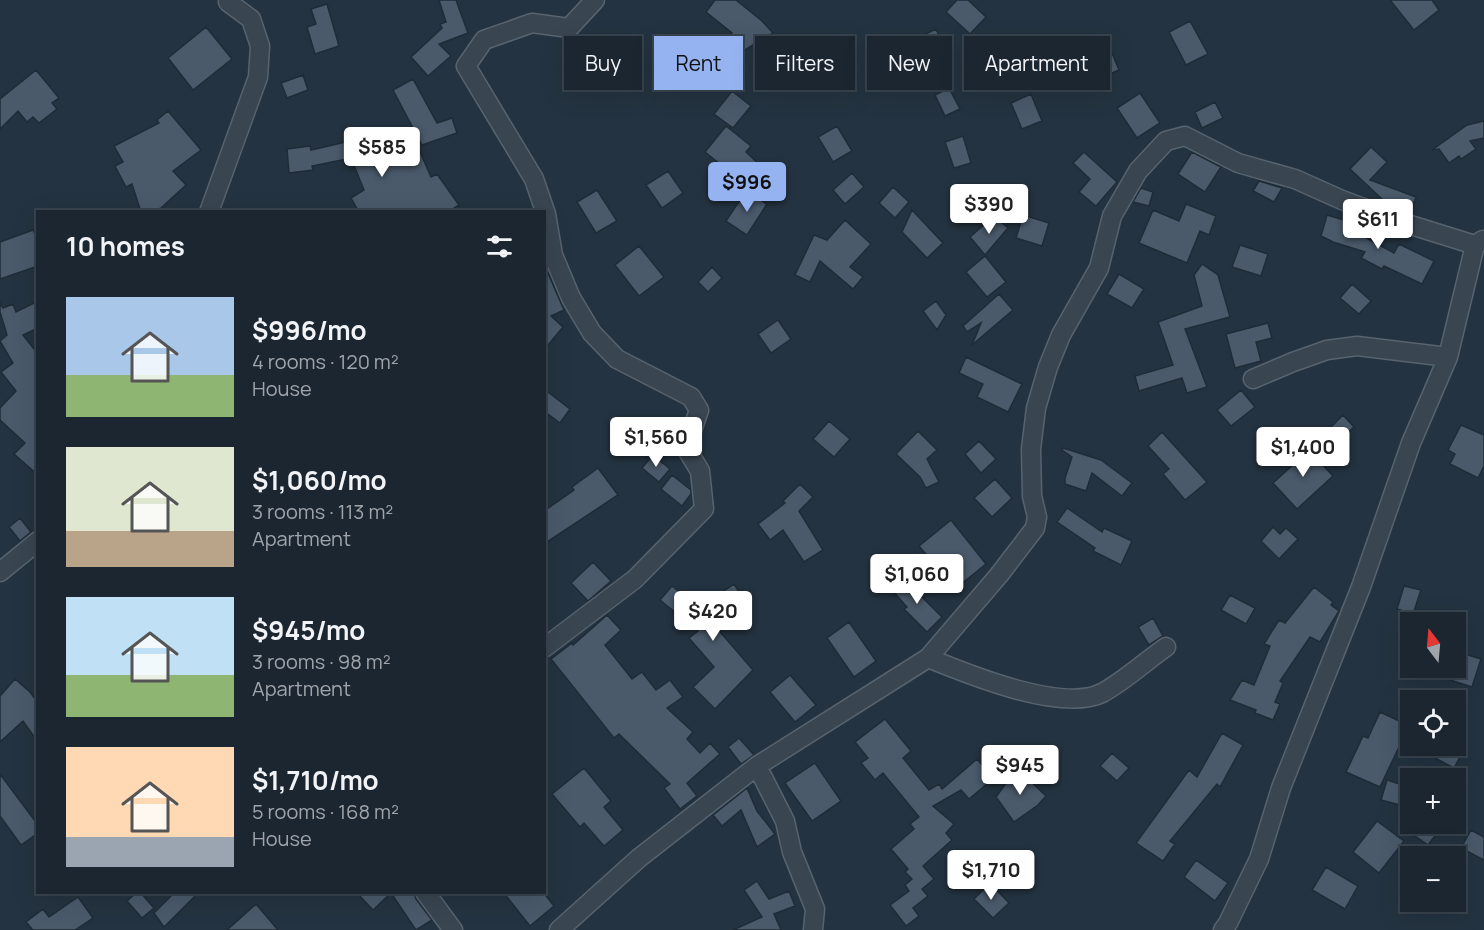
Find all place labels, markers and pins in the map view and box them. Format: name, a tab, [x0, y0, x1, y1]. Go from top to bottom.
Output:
pin: $585	[346, 127, 418, 178]
pin: $996	[711, 162, 783, 213]
pin: $390	[953, 184, 1025, 235]
pin: $611	[1342, 199, 1414, 250]
pin: $1,560	[607, 417, 705, 468]
pin: $1,400	[1254, 427, 1352, 478]
pin: $1,060	[868, 554, 966, 605]
pin: $420	[677, 591, 749, 642]
pin: $945	[984, 745, 1056, 796]
pin: $1,710	[942, 850, 1040, 901]

